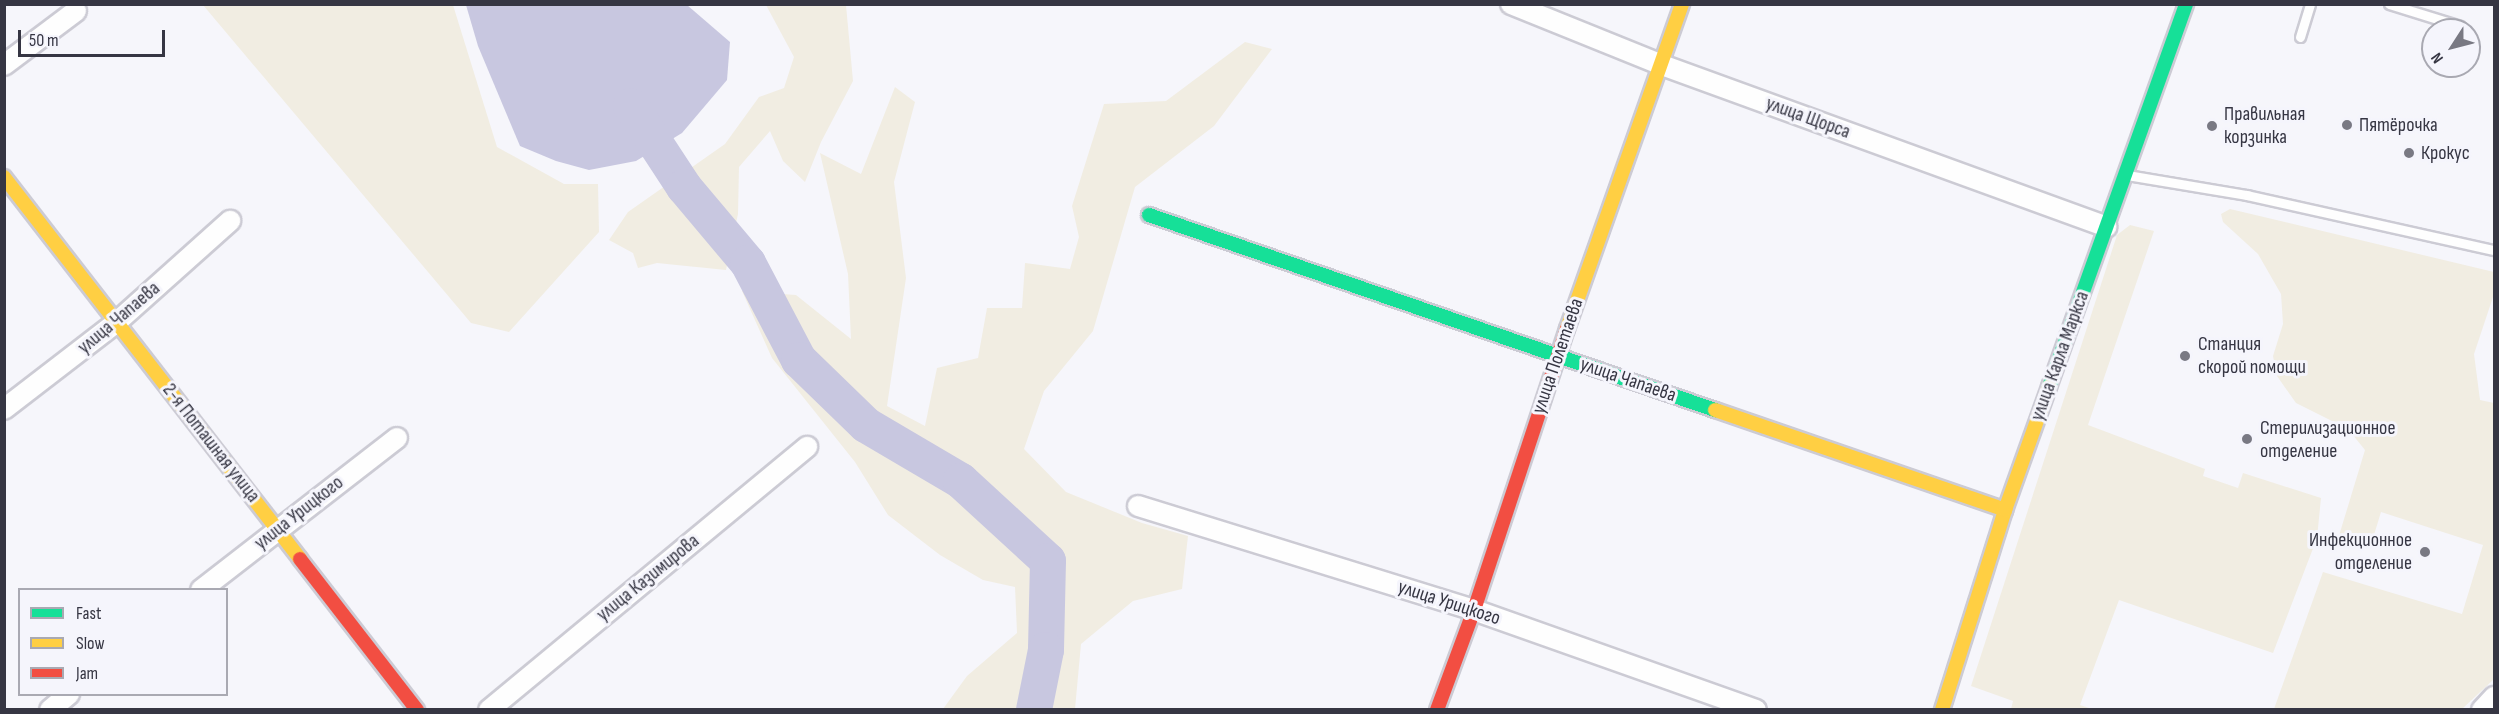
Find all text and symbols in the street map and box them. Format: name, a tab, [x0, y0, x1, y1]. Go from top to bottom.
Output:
scale bar	[21, 18, 168, 56]
north arrow	[2421, 18, 2481, 78]
text: 50 m	[29, 30, 59, 51]
text: N	[2427, 49, 2448, 67]
street label: улица Щорса	[1763, 92, 1853, 144]
place label: Правильная корзинка	[2224, 102, 2305, 149]
place label: Пятёрочка	[2359, 113, 2438, 137]
marker: Пятёрочка	[2340, 118, 2354, 132]
marker: Правильная корзинка	[2205, 119, 2219, 133]
place label: Крокус	[2421, 141, 2470, 165]
marker: Крокус	[2402, 146, 2416, 160]
street label: улица Чапаева	[73, 277, 165, 359]
street label: улица Карла Маркса	[2025, 288, 2095, 424]
street label: улица Полетаева	[1527, 295, 1589, 417]
place label: Станция скорой помощи	[2198, 332, 2306, 379]
marker: Станция скорой помощи	[2176, 347, 2194, 365]
street label: улица Чапаева	[1577, 352, 1679, 408]
street label: 2-я Поташная улица	[157, 379, 265, 507]
place label: Стерилизационное отделение	[2260, 416, 2395, 463]
marker: Стерилизационное отделение	[2238, 430, 2256, 448]
street label: улица Урицкого	[250, 471, 348, 555]
place label: Инфекционное отделение	[2309, 528, 2412, 575]
street label: улица Казимирова	[592, 529, 704, 627]
marker: Инфекционное отделение	[2416, 543, 2434, 561]
street label: улица Урицкого	[1395, 575, 1503, 631]
legend	[18, 588, 228, 696]
text: Fast	[76, 603, 101, 624]
text: Slow	[76, 633, 105, 654]
text: Jam	[76, 663, 98, 684]

